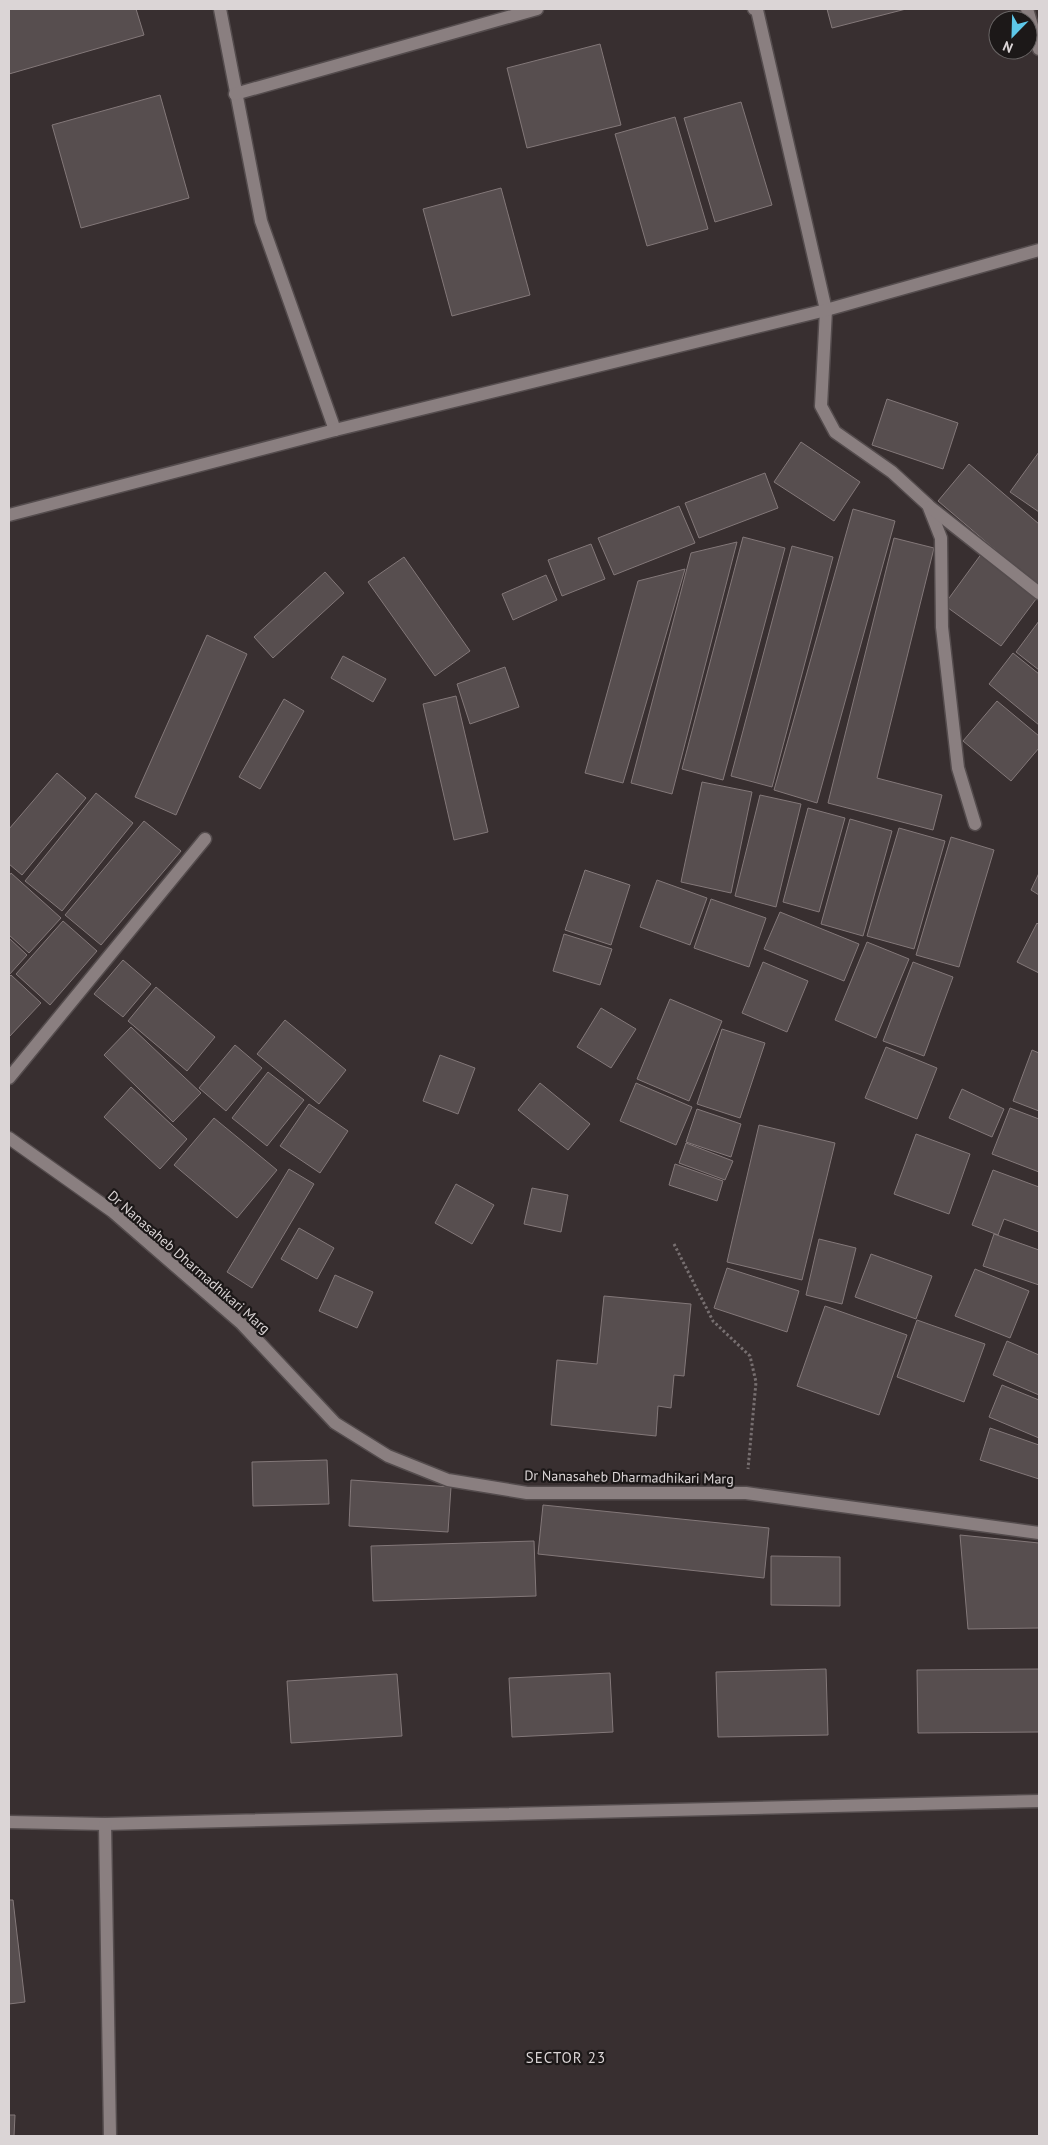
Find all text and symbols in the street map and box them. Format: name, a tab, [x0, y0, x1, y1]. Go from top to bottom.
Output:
north arrow	[988, 10, 1038, 60]
text: N	[1000, 37, 1016, 57]
street label: Dr Nanasaheb Dharmadhikari Marg	[104, 1186, 274, 1338]
street label: Dr Nanasaheb Dharmadhikari Marg	[524, 1466, 734, 1488]
district label: SECTOR 23	[526, 2048, 606, 2067]

